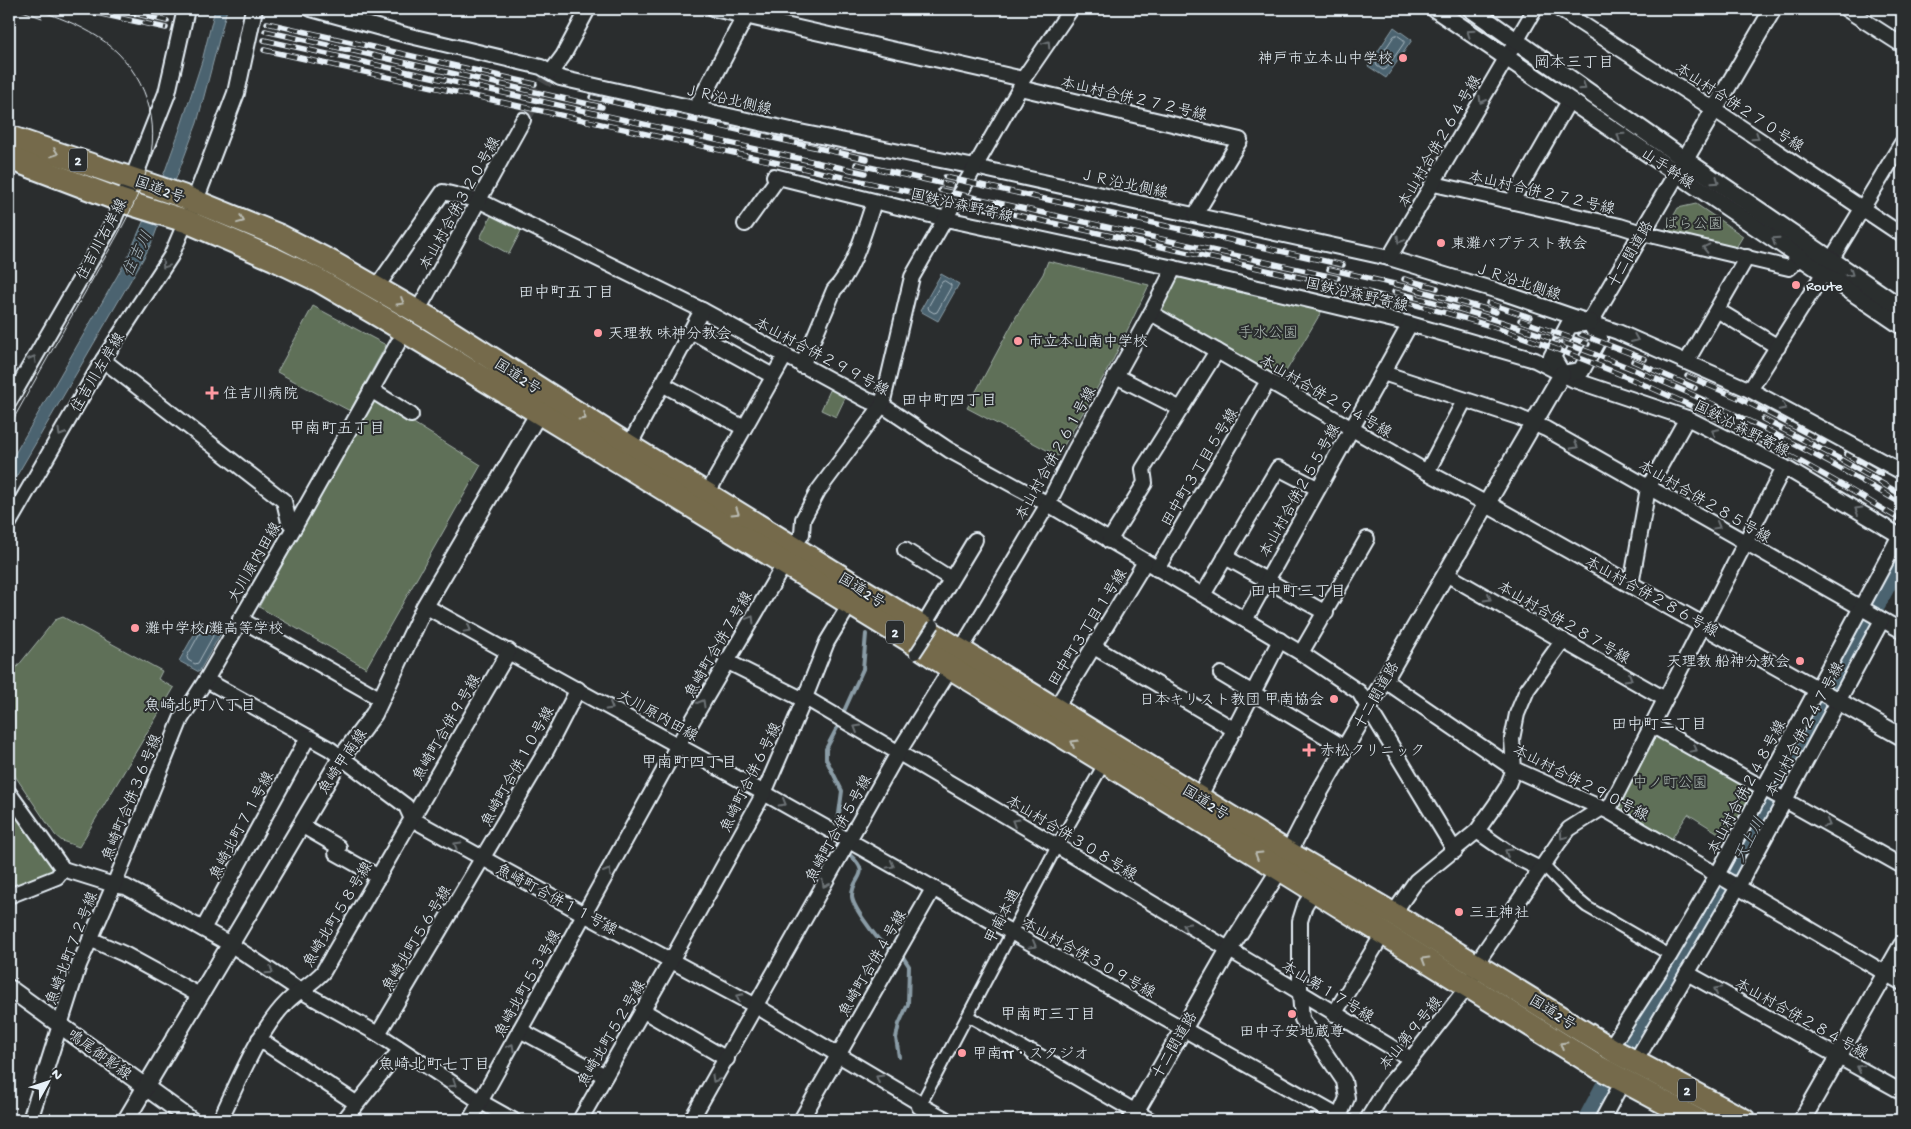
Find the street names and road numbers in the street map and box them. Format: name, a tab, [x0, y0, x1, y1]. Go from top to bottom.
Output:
street label: 本山村合併２７０号線	[1671, 59, 1807, 157]
street label: 本山村合併２６４号線	[1395, 72, 1486, 211]
street label: 本山村合併２７２号線	[1058, 73, 1209, 126]
street label: ＪＲ沿北側線	[682, 81, 774, 120]
street label: 本山村合併３２０号線	[416, 134, 505, 274]
street label: 山手幹線	[1637, 145, 1697, 194]
road number: 2	[69, 148, 87, 172]
street label: ＪＲ沿北側線	[1078, 166, 1170, 203]
street label: 本山村合併２７２号線	[1466, 167, 1617, 220]
street label: 国道2号	[132, 173, 187, 208]
street label: 国鉄沿森野寄線	[908, 185, 1015, 228]
street label: 住吉川右岸線	[73, 196, 132, 284]
street label: 十二間道路	[1604, 218, 1658, 292]
street label: ＪＲ沿北側線	[1472, 259, 1563, 305]
street label: 国鉄沿森野寄線	[1303, 274, 1410, 317]
street label: 本山村合併２９９号線	[751, 314, 892, 401]
street label: 住吉川左岸線	[67, 329, 130, 416]
street label: 本山村合併２９４号線	[1256, 352, 1395, 443]
street label: 国道2号	[490, 356, 544, 399]
street label: 本山村合併２６１号線	[1012, 384, 1101, 524]
street label: 国鉄沿森野寄線	[1690, 397, 1792, 462]
street label: 田中町３丁目５号線	[1157, 405, 1243, 531]
street label: 本山村合併２５５号線	[1256, 421, 1345, 561]
street label: 本山村合併２８５号線	[1635, 457, 1774, 548]
street label: 大川原内田線	[225, 519, 286, 606]
street label: 本山村合併２８６号線	[1581, 553, 1721, 642]
street label: 田中町３丁目１号線	[1044, 566, 1132, 690]
street label: 国道2号	[834, 570, 888, 613]
street label: 本山村合併２８７号線	[1494, 578, 1633, 669]
street label: 魚崎町合併７号線	[681, 588, 758, 701]
road number: 2	[886, 620, 904, 644]
street label: 十二間道路	[1350, 659, 1404, 733]
street label: 本山村合併２４７号線	[1762, 659, 1849, 800]
street label: 魚崎町合併９号線	[409, 671, 486, 784]
street label: 大川原内田線	[613, 686, 701, 746]
street label: 魚崎町合併１０号線	[477, 703, 559, 830]
street label: 本山村合併２４８号線	[1704, 717, 1791, 858]
street label: 魚崎町合併６号線	[717, 720, 786, 836]
street label: 魚崎甲南線	[314, 725, 372, 798]
street label: 魚崎町合併３６号線	[98, 731, 166, 864]
street label: 本山村合併２９０号線	[1509, 741, 1651, 826]
street label: 魚崎北町７１号線	[206, 768, 279, 883]
street label: 魚崎町合併５号線	[802, 772, 877, 886]
street label: 国道2号	[1178, 782, 1232, 825]
street label: 本山村合併３０８号線	[1002, 792, 1140, 885]
street label: 魚崎北町５８号線	[299, 858, 377, 971]
street label: 魚崎町合併１１号線	[492, 860, 620, 940]
street label: 魚崎北町５６号線	[378, 882, 456, 995]
street label: 甲南本通	[981, 886, 1025, 948]
street label: 魚崎北町７２号線	[42, 889, 103, 1008]
street label: 魚崎町合併４号線	[835, 907, 912, 1020]
street label: 本山村合併３０９号線	[1018, 914, 1158, 1003]
street label: 魚崎北町５３号線	[491, 927, 566, 1041]
street label: 本山第１７号線	[1277, 957, 1377, 1027]
street label: 本山村合併２８４号線	[1731, 975, 1871, 1064]
street label: 魚崎北町５２号線	[574, 977, 651, 1090]
street label: 国道2号	[1525, 992, 1579, 1035]
street label: 本山第９号線	[1375, 993, 1447, 1075]
street label: 十二間道路	[1148, 1009, 1202, 1083]
street label: 鳴尾御影線	[63, 1025, 135, 1085]
road number: 2	[1678, 1078, 1696, 1102]

